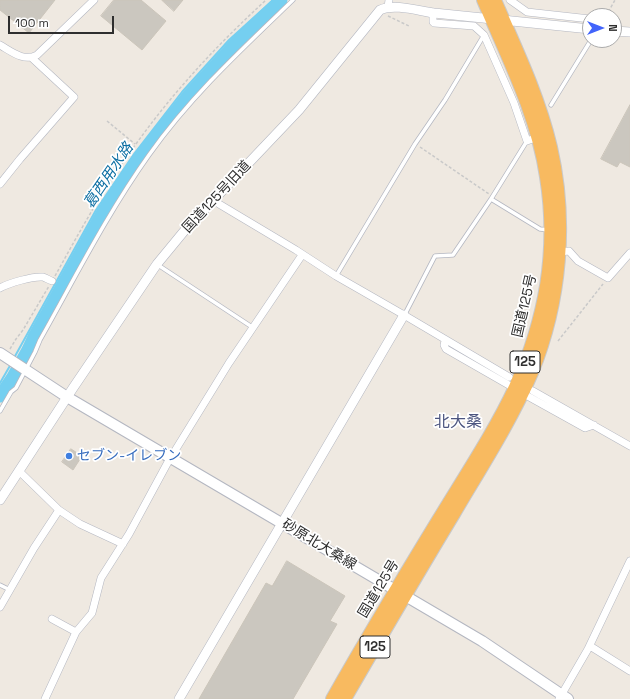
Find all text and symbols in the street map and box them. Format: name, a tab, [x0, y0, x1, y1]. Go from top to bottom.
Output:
scale bar	[10, 8, 116, 34]
north arrow	[582, 8, 622, 48]
text: 100 m	[15, 15, 49, 31]
text: N	[606, 24, 620, 32]
water label: 葛西用水路	[81, 140, 137, 212]
street label: 国道125号旧道	[179, 157, 255, 237]
street label: 国道125号	[510, 273, 540, 339]
road number: 125	[510, 351, 540, 373]
district label: 北大桑	[434, 413, 482, 433]
place label: セブン-イレブン	[77, 448, 181, 464]
marker: セブン-イレブン	[64, 451, 74, 461]
street label: 砂原北大桑線	[279, 516, 359, 574]
street label: 国道125号	[355, 557, 403, 621]
road number: 125	[360, 636, 390, 658]

